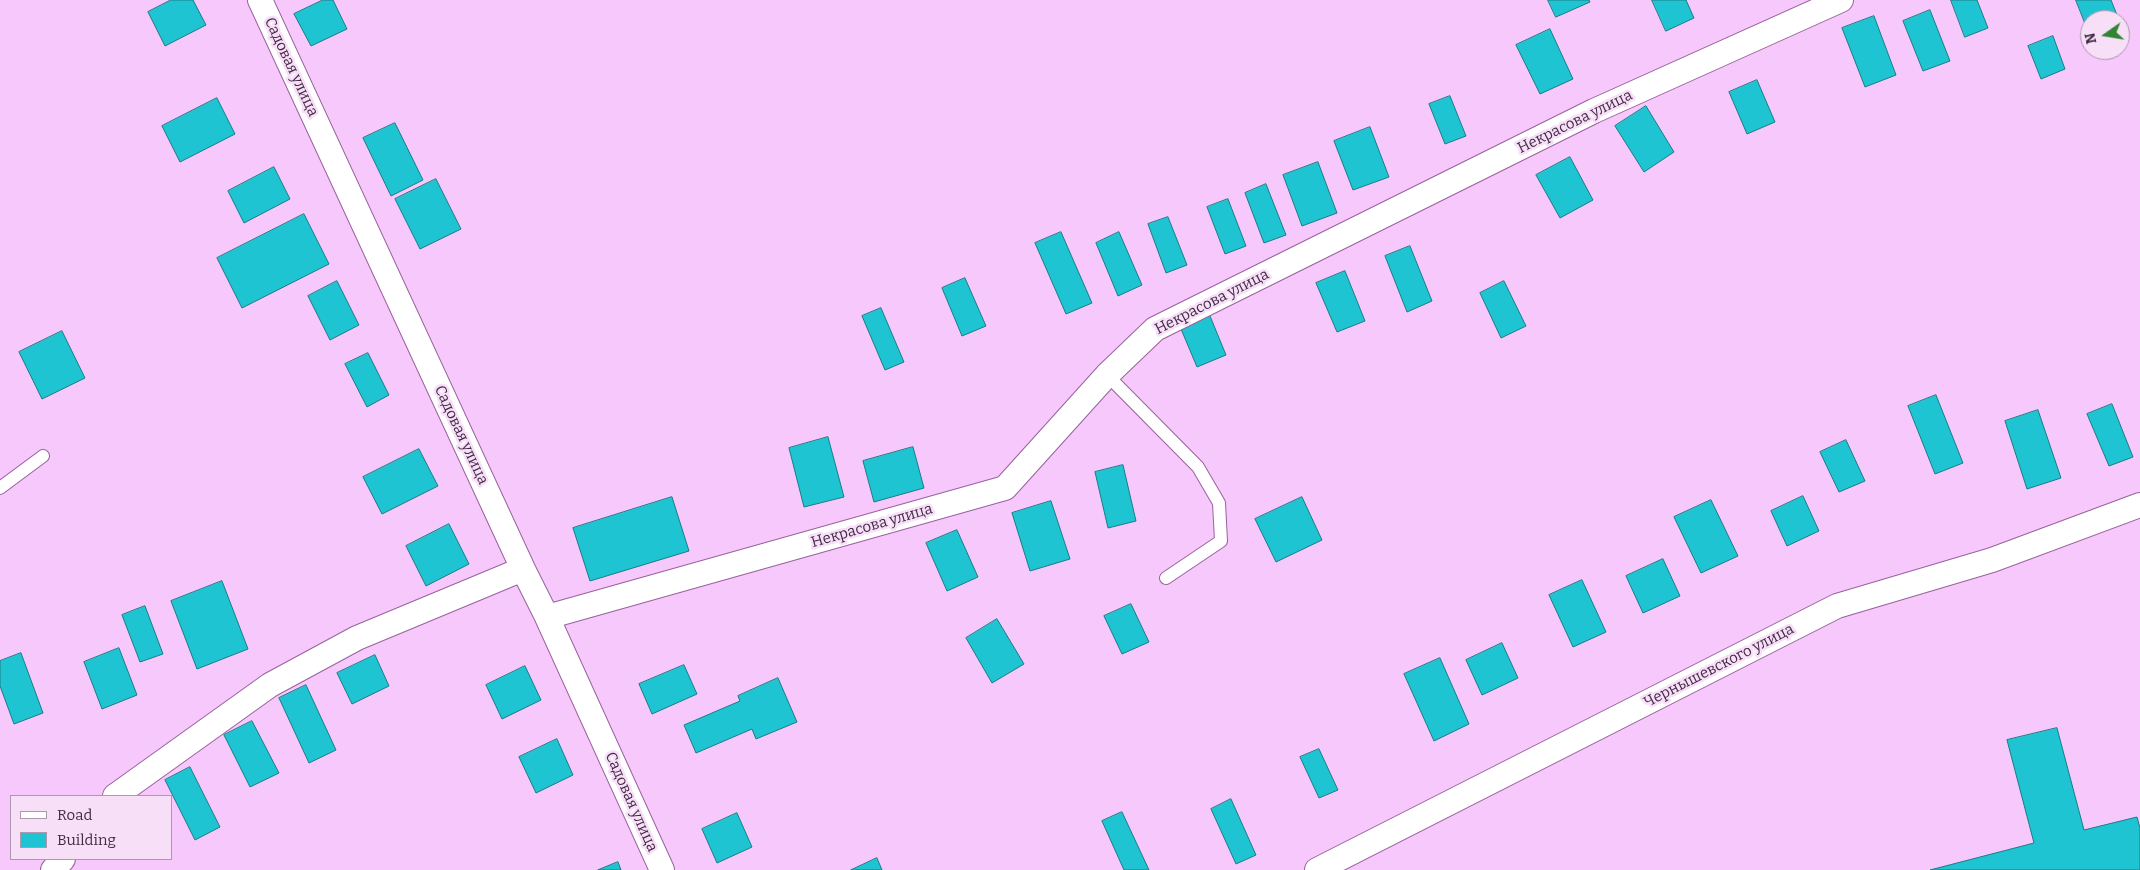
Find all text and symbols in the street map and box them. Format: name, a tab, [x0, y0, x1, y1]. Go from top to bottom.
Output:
north arrow	[2080, 10, 2130, 60]
street label: Садовая улица	[260, 15, 322, 119]
text: N	[2081, 31, 2100, 45]
street label: Некрасова улица	[1515, 86, 1635, 158]
street label: Некрасова улица	[1152, 265, 1272, 339]
street label: Садовая улица	[430, 383, 492, 487]
street label: Некрасова улица	[809, 500, 935, 552]
street label: Чернышевского улица	[1641, 620, 1797, 712]
street label: Садовая улица	[601, 749, 661, 855]
legend	[10, 795, 172, 860]
text: Road	[57, 806, 92, 824]
text: Building	[57, 831, 116, 849]

